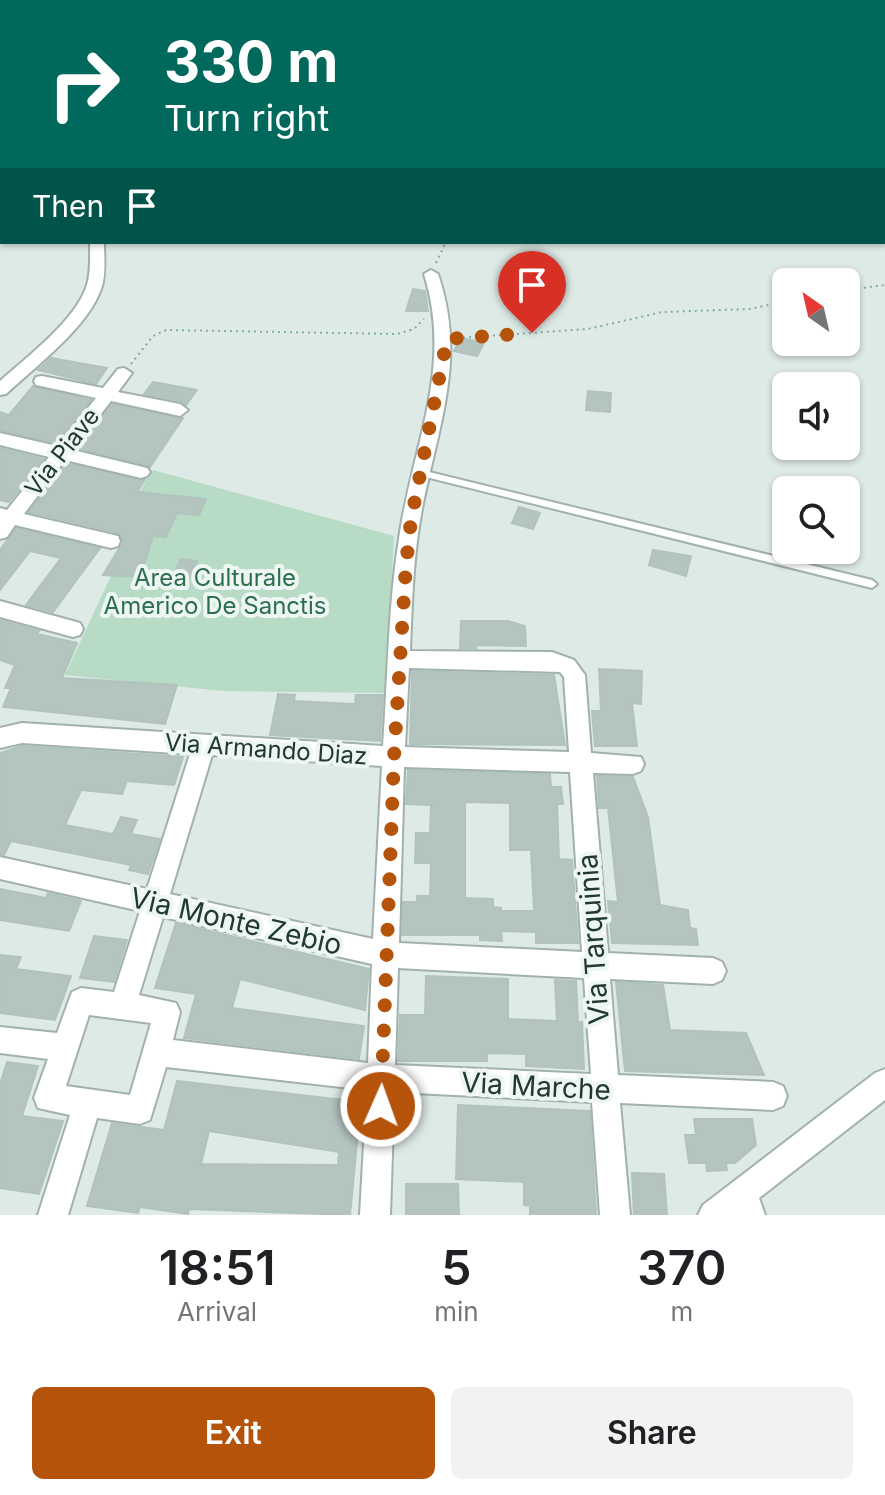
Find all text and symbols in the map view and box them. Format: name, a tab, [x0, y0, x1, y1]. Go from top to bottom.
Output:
text: 330 m	[164, 28, 338, 96]
icon: right	[32, 32, 136, 136]
text: Turn right	[164, 96, 329, 140]
icon: arrive	[120, 184, 164, 228]
text: Then	[32, 188, 104, 224]
pin	[498, 251, 566, 333]
icon: arrive	[510, 263, 554, 307]
north arrow	[772, 268, 860, 356]
map controls	[772, 268, 860, 564]
button: sound	[772, 372, 860, 460]
street label: Via Piave	[19, 402, 105, 502]
button: search	[772, 476, 860, 564]
park label: Area Culturale Americo De Sanctis	[104, 563, 326, 620]
street label: Via Armando Diaz	[164, 727, 368, 771]
street label: Via Tarquinia	[570, 852, 616, 1026]
street label: Via Monte Zebio	[127, 880, 345, 962]
position arrow	[339, 1064, 423, 1148]
street label: Via Marche	[460, 1065, 612, 1107]
text: 18:51	[159, 1238, 275, 1297]
text: 5	[441, 1238, 471, 1297]
text: 370	[637, 1238, 726, 1297]
text: Arrival	[177, 1296, 257, 1327]
text: min	[434, 1296, 479, 1327]
text: m	[670, 1296, 693, 1327]
button: Exit	[32, 1387, 435, 1479]
button: Share	[451, 1387, 853, 1479]

